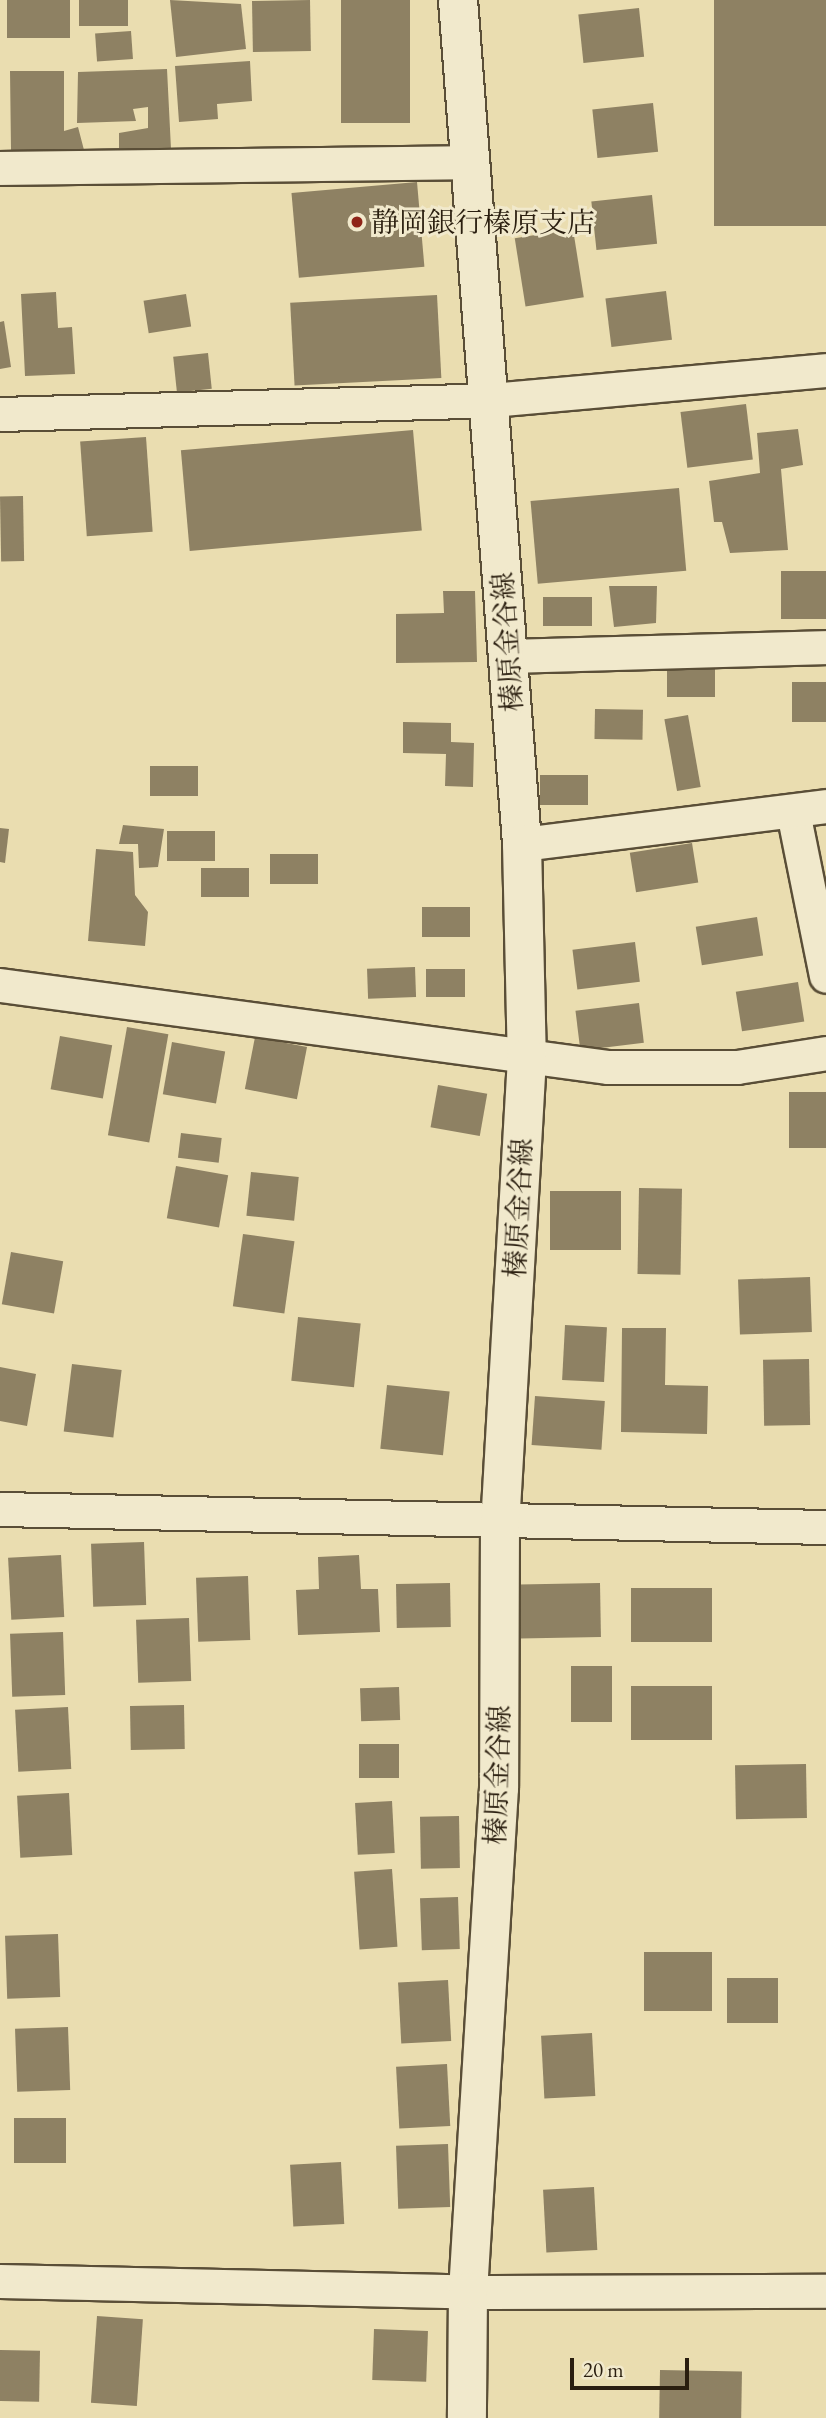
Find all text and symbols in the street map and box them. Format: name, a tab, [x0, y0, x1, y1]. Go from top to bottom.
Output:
place label: 静岡銀行榛原支店	[371, 205, 595, 239]
marker: 静岡銀行榛原支店	[349, 214, 365, 230]
street label: 榛原金谷線	[485, 571, 529, 713]
street label: 榛原金谷線	[498, 1137, 538, 1279]
street label: 榛原金谷線	[478, 1704, 516, 1846]
scale bar	[574, 2344, 693, 2388]
text: 20 m	[583, 2356, 624, 2383]

